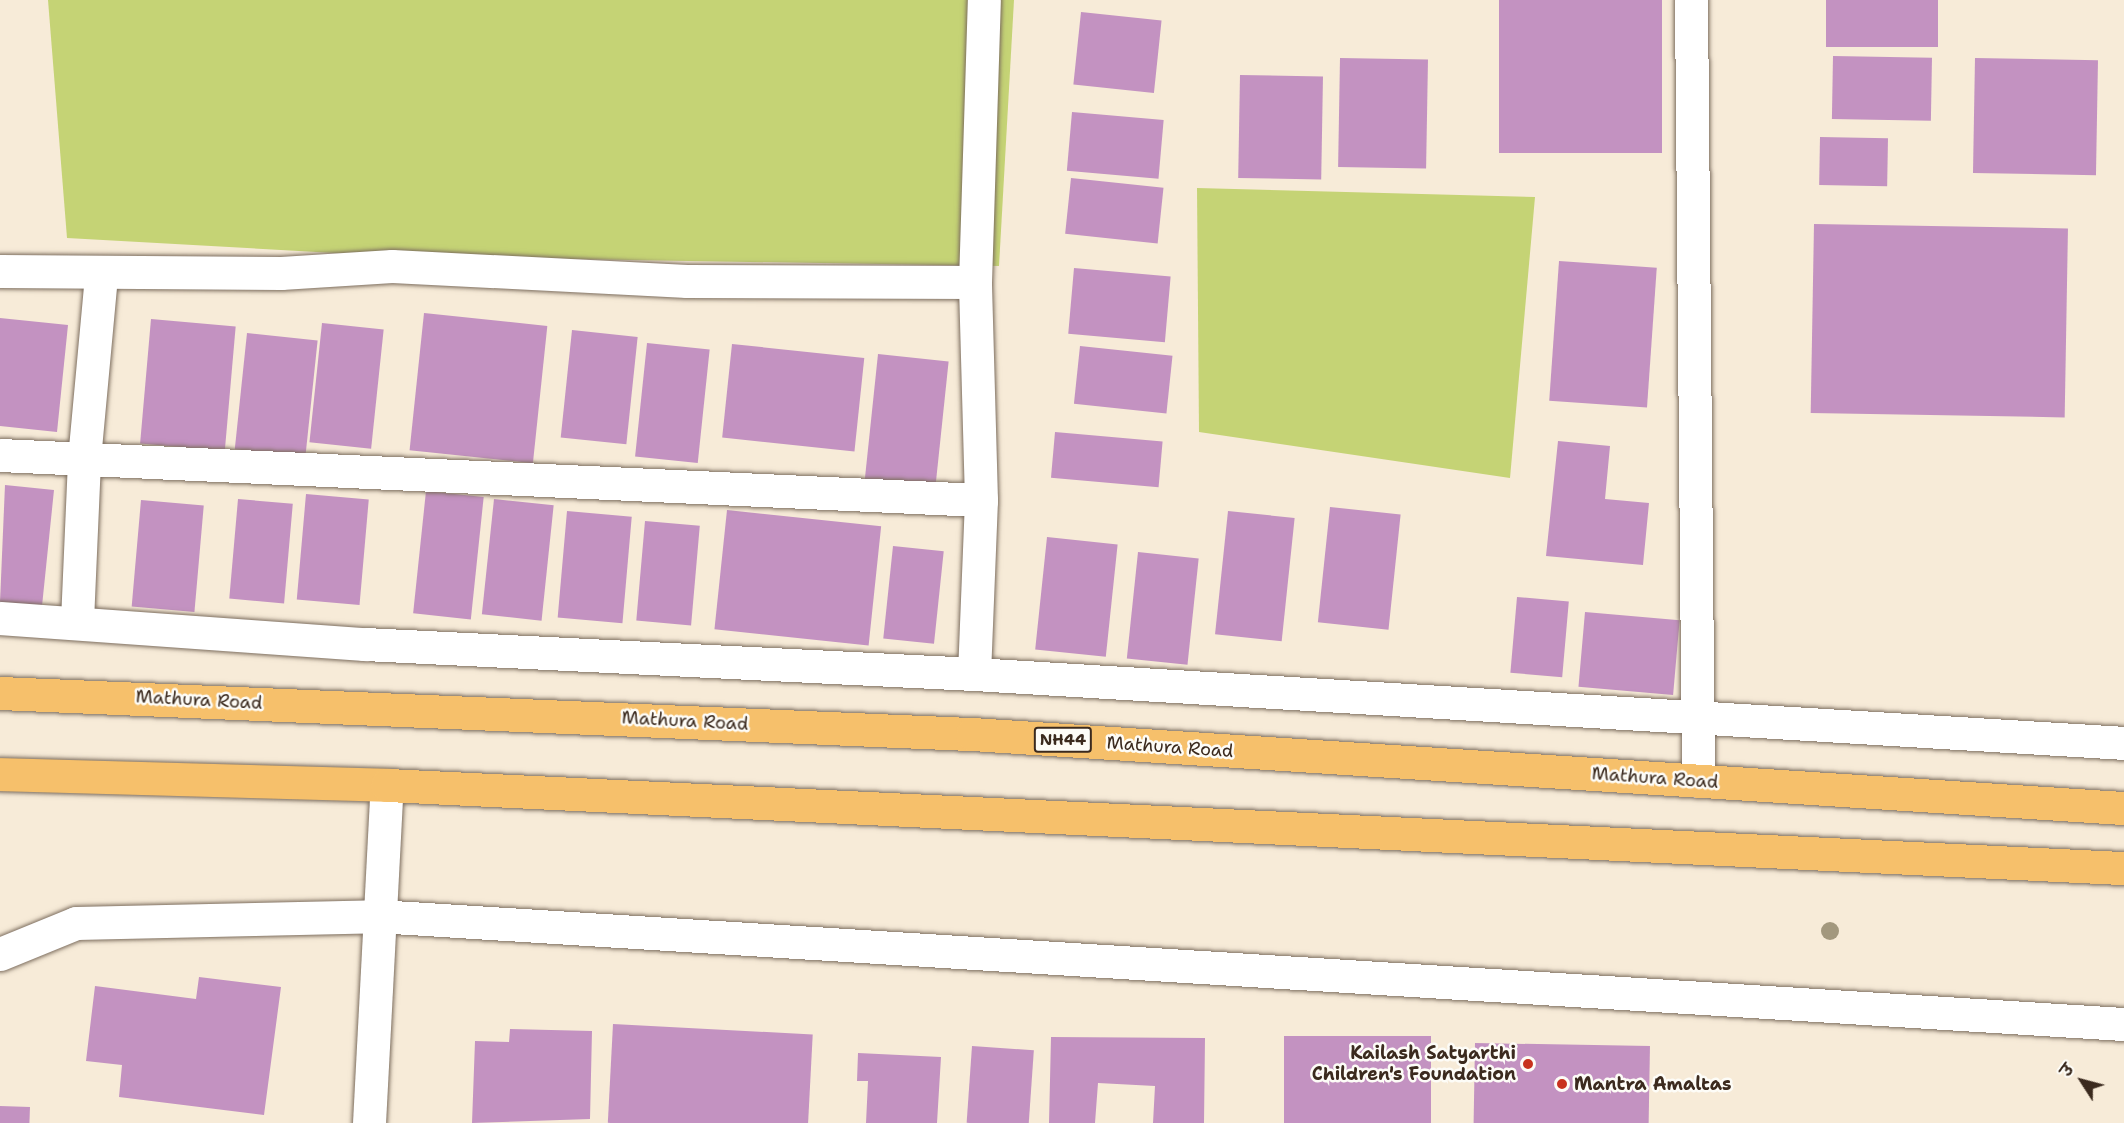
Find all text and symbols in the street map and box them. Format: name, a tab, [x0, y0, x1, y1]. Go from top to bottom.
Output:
street label: Mathura Road	[135, 686, 263, 714]
street label: Mathura Road	[621, 707, 749, 735]
road number: NH44	[1033, 727, 1093, 753]
street label: Mathura Road	[1106, 732, 1234, 762]
street label: Mathura Road	[1591, 763, 1719, 793]
place label: Kailash Satyarthi Children's Foundation	[1312, 1043, 1516, 1086]
north arrow	[2052, 1051, 2112, 1111]
marker: Kailash Satyarthi Children's Foundation	[1521, 1057, 1535, 1071]
text: उ	[2055, 1060, 2079, 1081]
place label: Mantra Amaltas	[1574, 1073, 1731, 1095]
marker: Mantra Amaltas	[1555, 1077, 1569, 1091]

